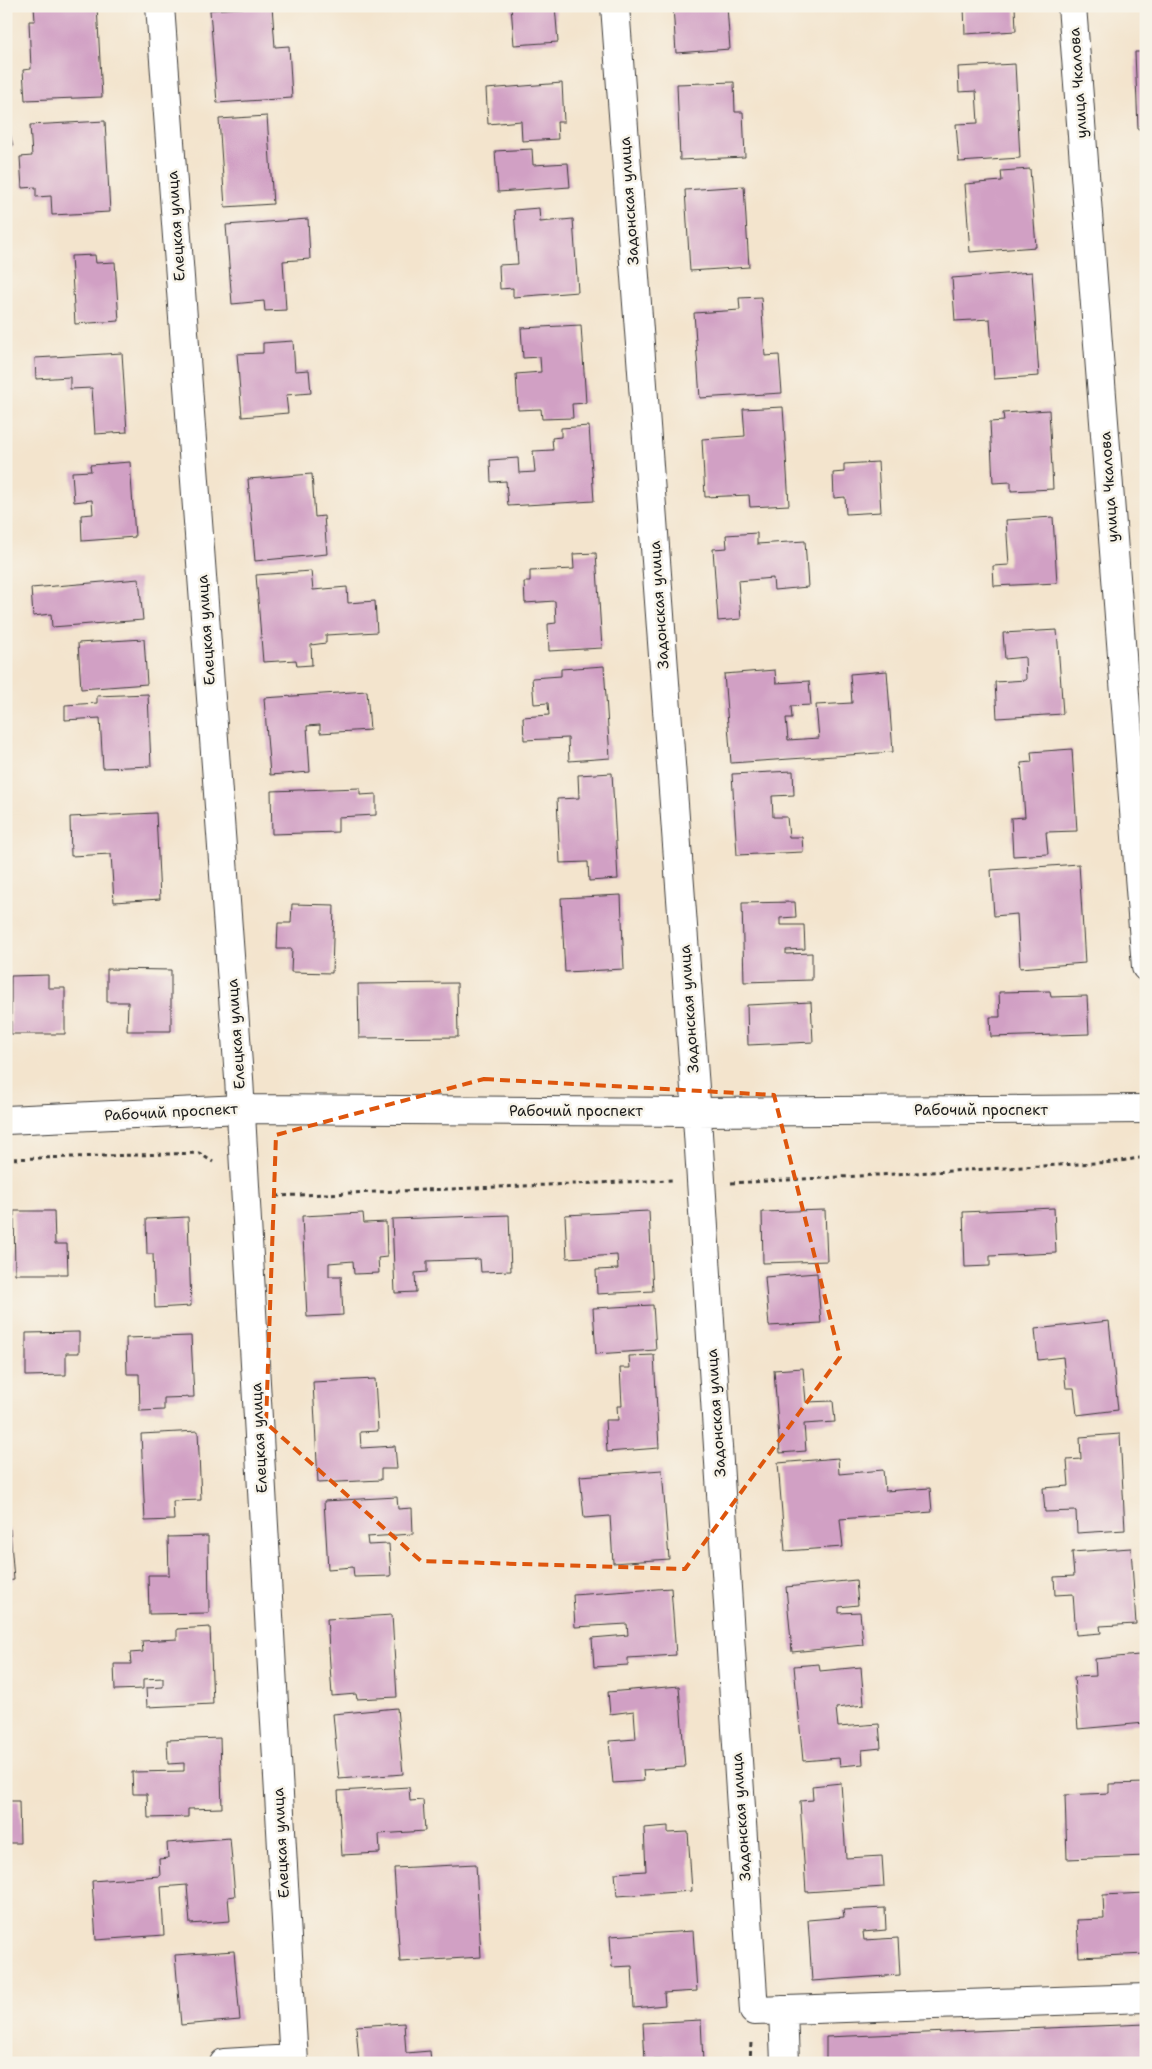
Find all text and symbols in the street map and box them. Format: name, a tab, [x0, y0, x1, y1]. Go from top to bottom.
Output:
street label: улица Чкалова	[1064, 26, 1092, 139]
street label: Задонская улица	[614, 136, 643, 266]
street label: Елецкая улица	[162, 169, 190, 282]
street label: улица Чкалова	[1095, 430, 1123, 543]
street label: Задонская улица	[644, 540, 673, 670]
street label: Елецкая улица	[192, 573, 220, 686]
street label: Задонская улица	[674, 944, 703, 1074]
street label: Елецкая улица	[222, 977, 250, 1090]
street label: Рабочий проспект	[104, 1098, 239, 1125]
street label: Рабочий проспект	[914, 1100, 1048, 1120]
street label: Рабочий проспект	[509, 1101, 643, 1121]
street label: Задонская улица	[701, 1348, 730, 1478]
street label: Елецкая улица	[246, 1381, 272, 1494]
street label: Задонская улица	[726, 1752, 755, 1882]
street label: Елецкая улица	[268, 1786, 294, 1899]

